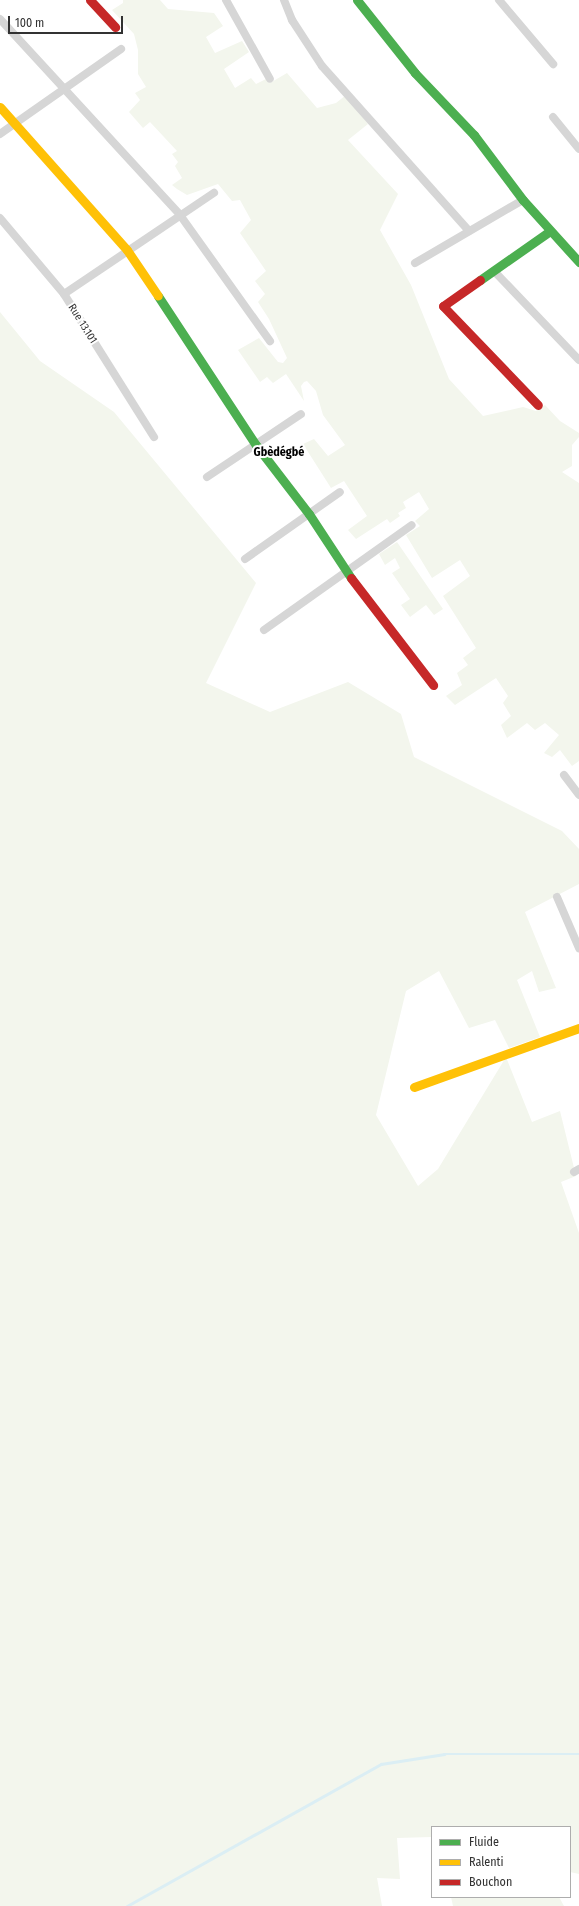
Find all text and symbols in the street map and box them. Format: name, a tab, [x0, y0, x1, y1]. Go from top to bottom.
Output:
scale bar	[10, 8, 125, 34]
text: 100 m	[15, 16, 44, 30]
street label: Rue 13.101	[65, 302, 99, 346]
district label: Gbèdégbé	[254, 446, 304, 460]
legend	[431, 1826, 571, 1898]
text: Fluide	[469, 1835, 499, 1849]
text: Ralenti	[469, 1855, 504, 1869]
text: Bouchon	[469, 1875, 512, 1889]

